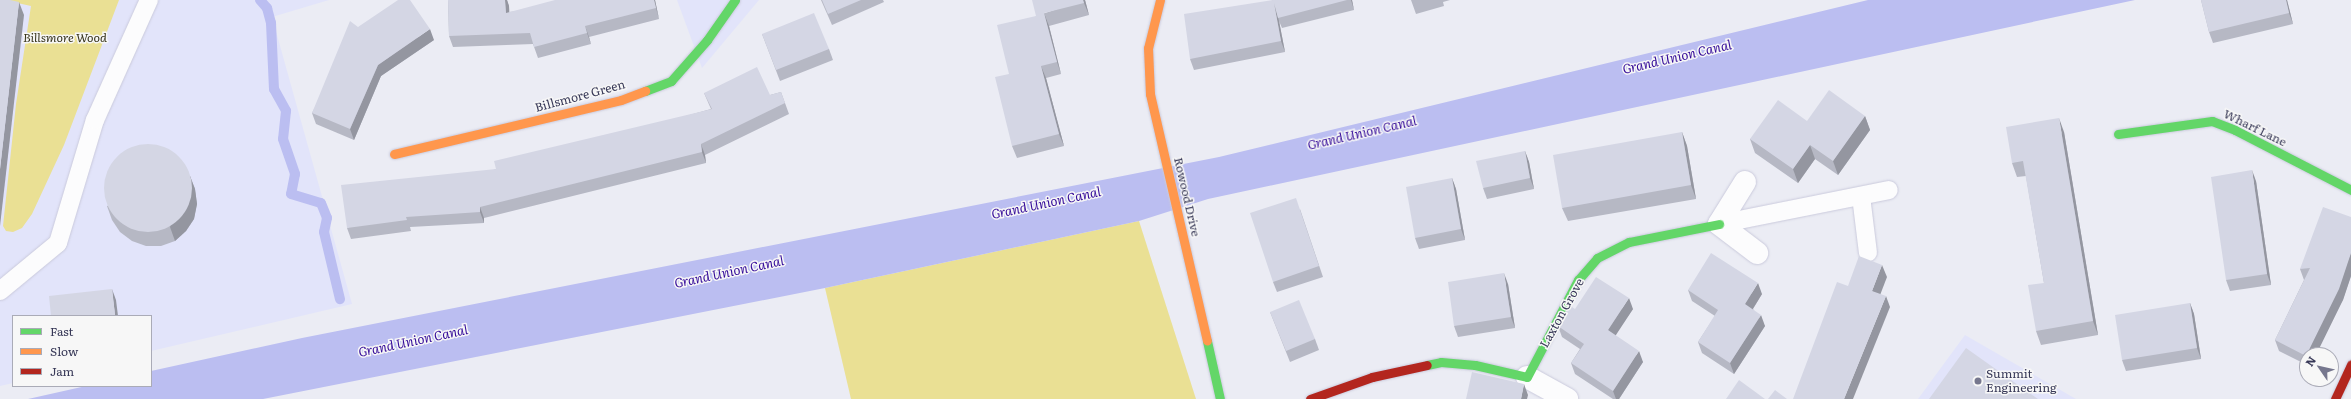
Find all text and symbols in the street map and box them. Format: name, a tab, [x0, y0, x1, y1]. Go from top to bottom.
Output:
park label: Billsmore Wood	[23, 31, 107, 45]
water label: Grand Union Canal	[1621, 37, 1733, 77]
street label: Billsmore Green	[533, 77, 627, 115]
street label: Wharf Lane	[2221, 107, 2289, 149]
water label: Grand Union Canal	[1306, 113, 1418, 153]
street label: Rowood Drive	[1171, 156, 1203, 238]
water label: Grand Union Canal	[990, 184, 1102, 222]
water label: Grand Union Canal	[673, 253, 785, 291]
street label: Laxton Grove	[1537, 276, 1587, 350]
legend	[12, 315, 152, 387]
text: Fast	[50, 322, 73, 340]
water label: Grand Union Canal	[357, 322, 469, 360]
text: Slow	[50, 342, 78, 360]
north arrow	[2299, 347, 2339, 387]
text: N	[2301, 353, 2319, 369]
text: Jam	[50, 362, 74, 380]
place label: Summit Engineering	[1986, 367, 2057, 395]
marker: Summit Engineering	[1973, 376, 1983, 386]

